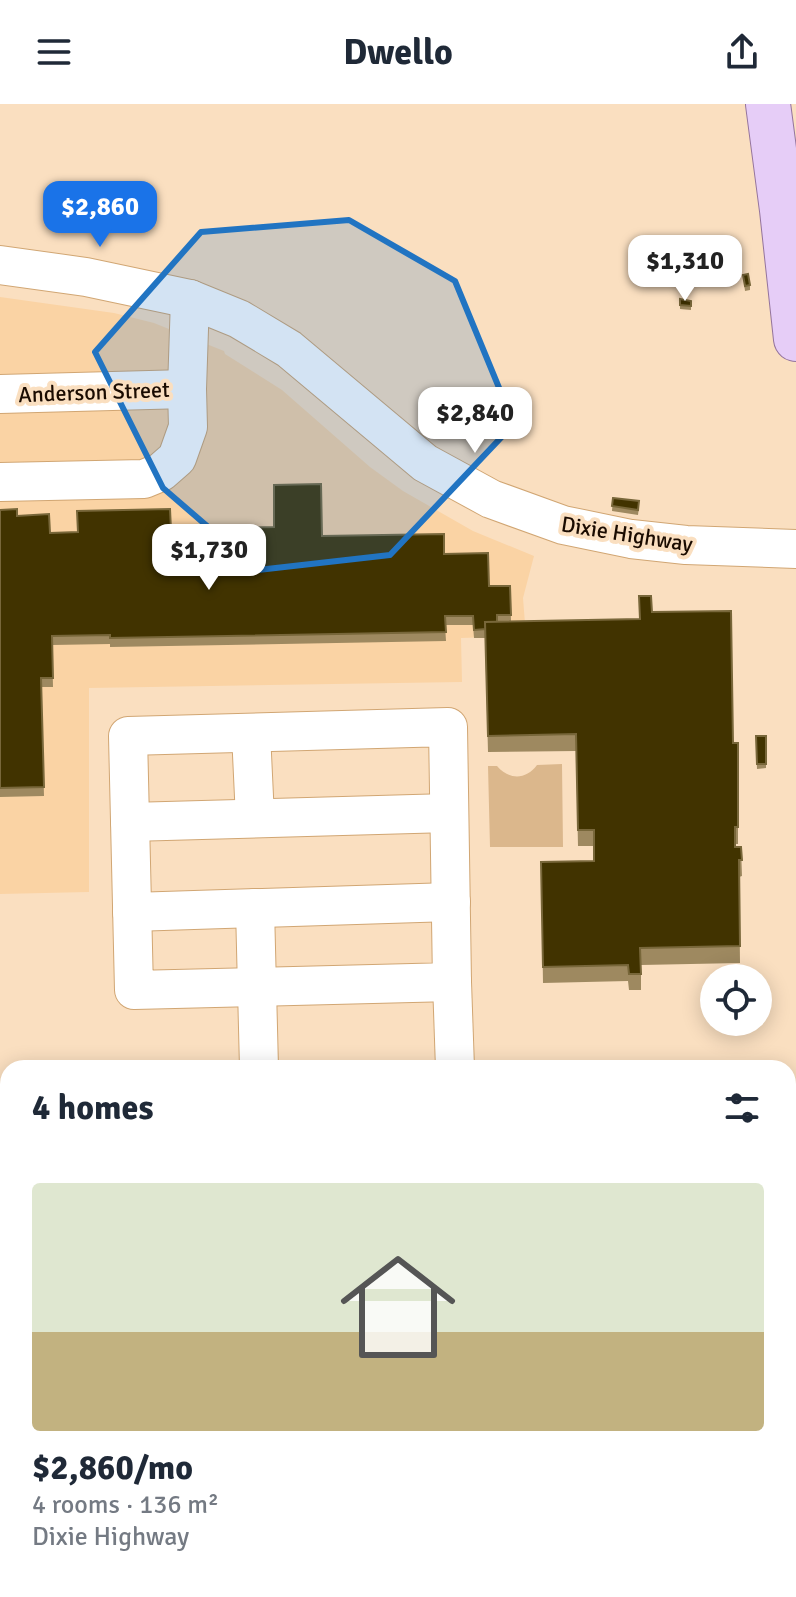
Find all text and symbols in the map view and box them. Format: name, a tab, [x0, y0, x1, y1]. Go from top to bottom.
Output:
icon: menu	[32, 30, 76, 74]
text: Dwello	[343, 30, 453, 75]
icon: share	[720, 30, 764, 74]
pin: $2,860	[35, 181, 165, 249]
text: $2,860	[61, 191, 139, 223]
pin: $1,310	[620, 235, 750, 303]
text: $1,310	[646, 245, 724, 277]
street label: Anderson Street	[18, 376, 170, 408]
pin: $2,840	[410, 387, 540, 455]
text: $2,840	[436, 397, 514, 429]
street label: Dixie Highway	[559, 510, 695, 558]
pin: $1,730	[144, 524, 274, 592]
text: $1,730	[170, 534, 248, 566]
map controls	[700, 964, 772, 1036]
button: locate	[700, 964, 772, 1036]
icon: filters	[720, 1086, 764, 1130]
text: 4 homes	[32, 1087, 153, 1129]
icon: home	[326, 1235, 470, 1379]
text: $2,860/mo	[32, 1447, 193, 1489]
text: 4 rooms · 136 m²	[32, 1489, 219, 1521]
text: Dixie Highway	[32, 1521, 189, 1553]

